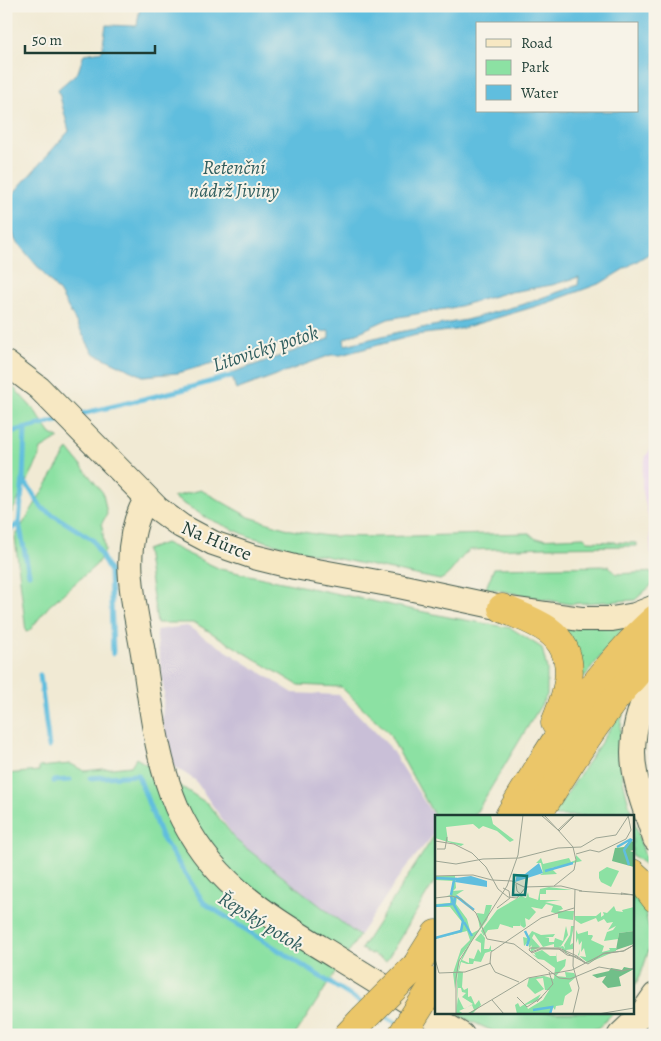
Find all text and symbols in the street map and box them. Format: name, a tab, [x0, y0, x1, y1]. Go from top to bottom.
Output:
scale bar	[25, 22, 155, 54]
legend	[476, 22, 638, 112]
text: 50 m	[32, 30, 62, 50]
text: Road	[521, 33, 553, 53]
text: Park	[521, 57, 550, 77]
text: Water	[520, 83, 558, 103]
water label: Retenční nádrž Jiviny	[189, 154, 279, 204]
water label: Litovický potok	[209, 319, 322, 378]
street label: Na Hůrce	[178, 515, 256, 567]
inset map	[435, 815, 634, 1014]
water label: Řepský potok	[213, 885, 308, 958]

